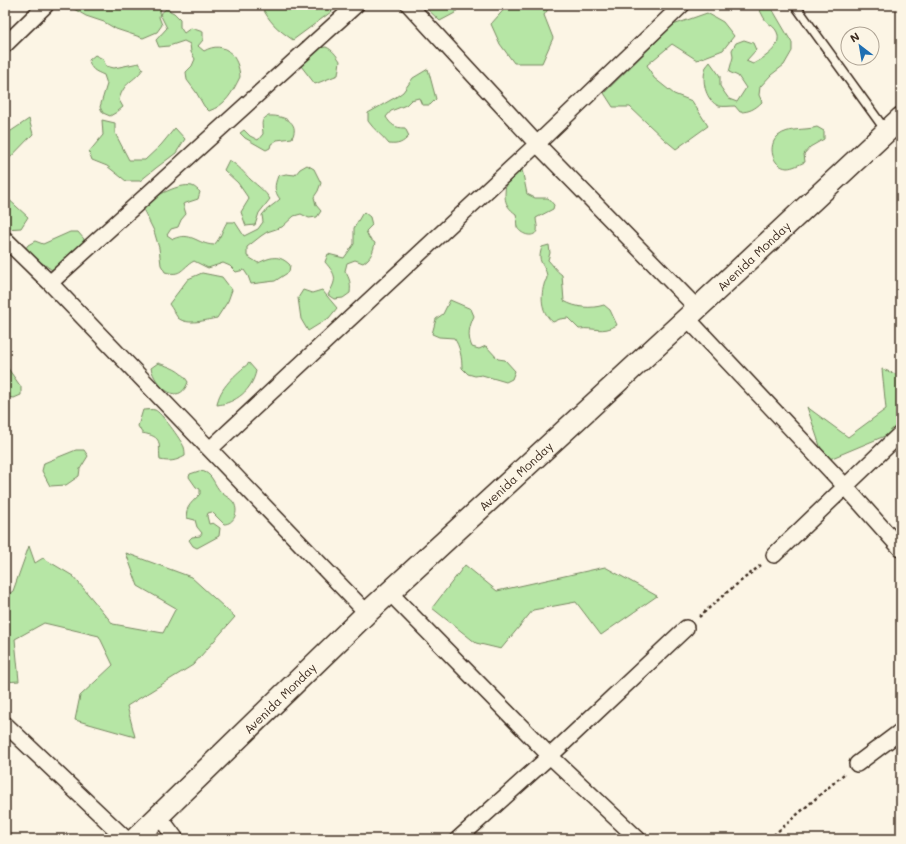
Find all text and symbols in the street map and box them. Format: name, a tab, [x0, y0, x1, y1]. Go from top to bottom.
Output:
north arrow	[840, 26, 880, 66]
text: N	[847, 28, 862, 46]
street label: Avenida Monday	[713, 218, 794, 294]
street label: Avenida Monday	[475, 438, 556, 514]
street label: Avenida Monday	[240, 659, 319, 737]

